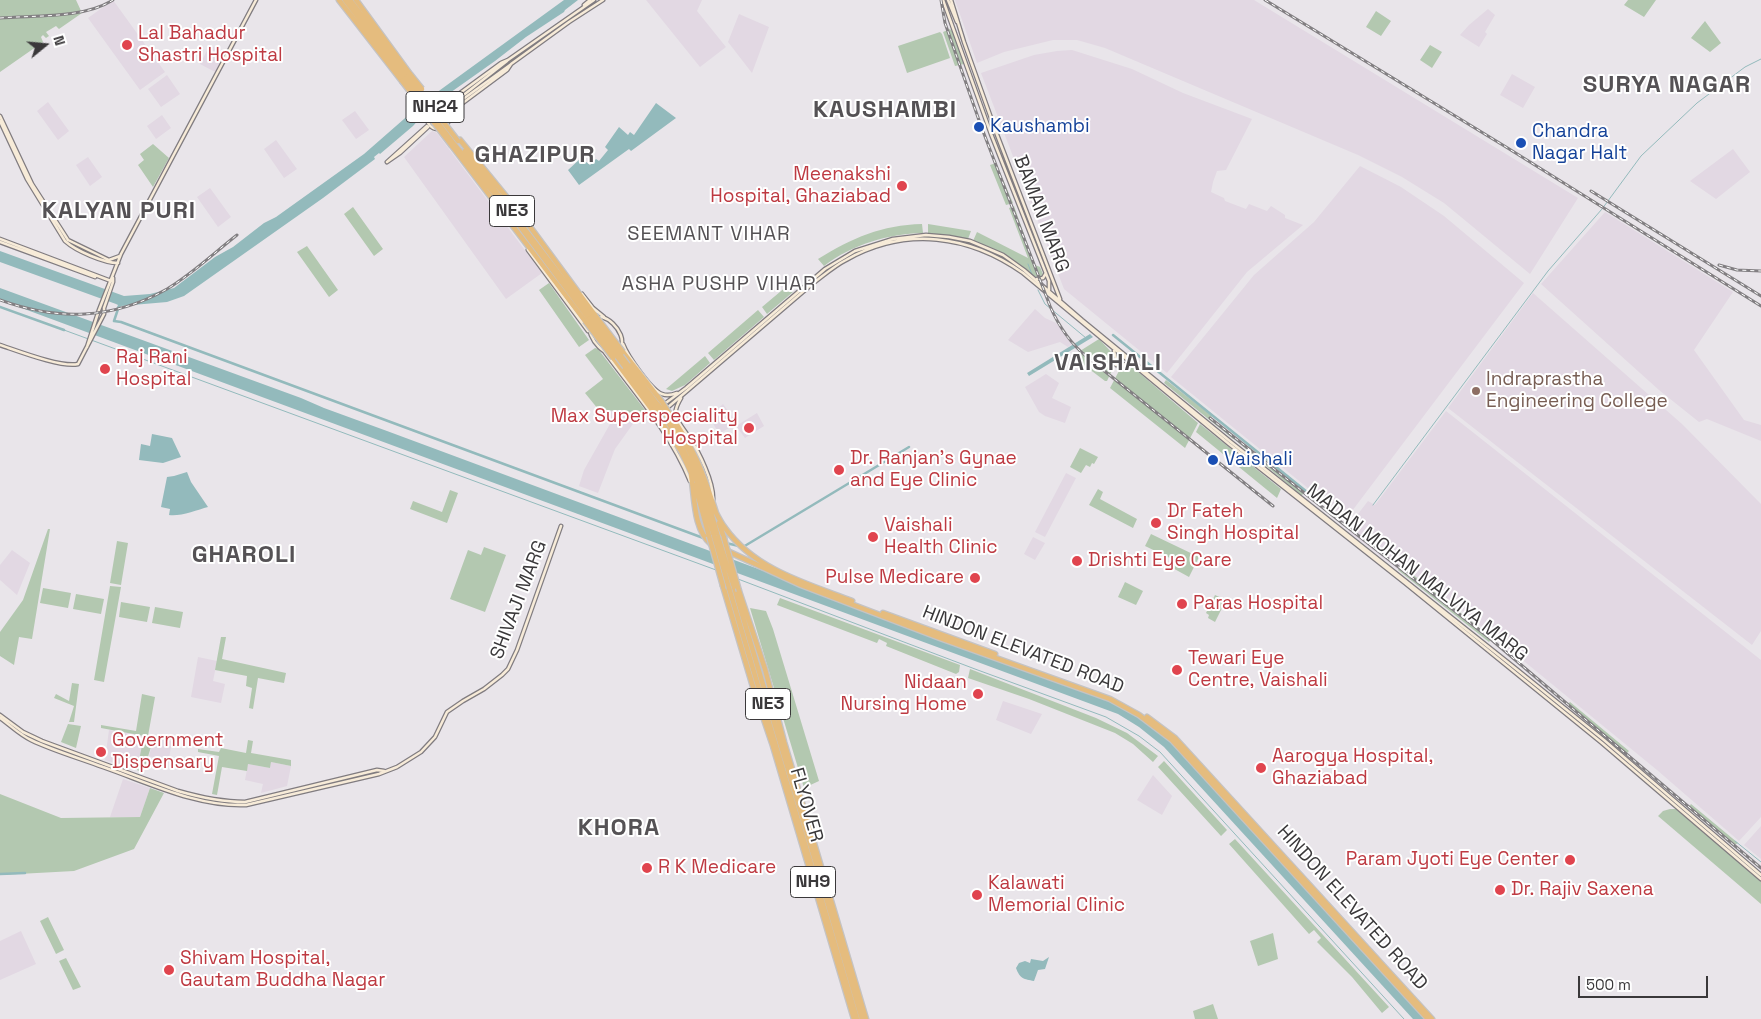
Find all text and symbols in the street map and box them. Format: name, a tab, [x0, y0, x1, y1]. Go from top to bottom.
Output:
north arrow	[20, 20, 70, 70]
place label: Lal Bahadur Shastri Hospital	[138, 23, 283, 67]
text: N	[49, 33, 69, 48]
marker: Lal Bahadur Shastri Hospital	[120, 38, 134, 52]
district label: SURYA NAGAR	[1581, 71, 1753, 99]
road number: NH24	[406, 91, 464, 122]
district label: KAUSHAMBI	[812, 96, 958, 124]
place label: Kaushambi	[990, 116, 1090, 138]
marker: Kaushambi	[972, 120, 986, 134]
place label: Chandra Nagar Halt	[1532, 121, 1627, 165]
marker: Chandra Nagar Halt	[1514, 136, 1528, 150]
district label: GHAZIPUR	[474, 141, 596, 169]
street label: BAMAN MARG	[1008, 152, 1074, 276]
place label: Meenakshi Hospital, Ghaziabad	[710, 164, 891, 208]
marker: Meenakshi Hospital, Ghaziabad	[895, 179, 909, 193]
road number: NE3	[490, 196, 534, 227]
district label: KALYAN PURI	[40, 197, 198, 225]
district label: SEEMANT VIHAR	[626, 223, 792, 247]
district label: ASHA PUSHP VIHAR	[619, 273, 819, 297]
place label: Raj Rani Hospital	[116, 347, 191, 391]
district label: VAISHALI	[1053, 349, 1163, 377]
marker: Raj Rani Hospital	[98, 362, 112, 376]
place label: Indraprastha Engineering College	[1486, 369, 1668, 413]
marker: Indraprastha Engineering College	[1470, 385, 1482, 397]
place label: Max Superspeciality Hospital	[551, 406, 738, 450]
marker: Max Superspeciality Hospital	[742, 421, 756, 435]
place label: Dr. Ranjan's Gynae and Eye Clinic	[850, 448, 1017, 492]
place label: Vaishali	[1224, 449, 1293, 471]
marker: Vaishali	[1206, 453, 1220, 467]
marker: Dr. Ranjan's Gynae and Eye Clinic	[832, 463, 846, 477]
street label: MADAN MOHAN MALVIYA MARG	[1302, 479, 1532, 667]
place label: Dr Fateh Singh Hospital	[1167, 501, 1299, 545]
place label: Vaishali Health Clinic	[884, 515, 998, 559]
marker: Dr Fateh Singh Hospital	[1149, 516, 1163, 530]
marker: Vaishali Health Clinic	[866, 530, 880, 544]
street label: SHIVAJI MARG	[486, 537, 552, 663]
district label: GHAROLI	[191, 541, 297, 569]
place label: Drishti Eye Care	[1088, 550, 1232, 572]
marker: Drishti Eye Care	[1070, 554, 1084, 568]
place label: Pulse Medicare	[825, 567, 964, 589]
marker: Pulse Medicare	[968, 571, 982, 585]
place label: Paras Hospital	[1193, 593, 1323, 615]
marker: Paras Hospital	[1175, 597, 1189, 611]
street label: HINDON ELEVATED ROAD	[919, 601, 1127, 699]
place label: Tewari Eye Centre, Vaishali	[1188, 648, 1328, 692]
marker: Tewari Eye Centre, Vaishali	[1170, 663, 1184, 677]
place label: Nidaan Nursing Home	[841, 672, 967, 716]
marker: Nidaan Nursing Home	[971, 687, 985, 701]
road number: NE3	[746, 689, 790, 720]
place label: Government Dispensary	[112, 730, 224, 774]
marker: Government Dispensary	[94, 745, 108, 759]
place label: Aarogya Hospital, Ghaziabad	[1272, 746, 1433, 790]
marker: Aarogya Hospital, Ghaziabad	[1254, 761, 1268, 775]
street label: FLYOVER	[785, 765, 827, 845]
district label: KHORA	[577, 814, 661, 842]
street label: HINDON ELEVATED ROAD	[1272, 821, 1432, 995]
place label: Param Jyoti Eye Center	[1346, 849, 1559, 871]
marker: Param Jyoti Eye Center	[1563, 853, 1577, 867]
place label: R K Medicare	[658, 857, 776, 879]
marker: R K Medicare	[640, 861, 654, 875]
road number: NH9	[790, 866, 836, 898]
place label: Kalawati Memorial Clinic	[988, 873, 1125, 917]
place label: Dr. Rajiv Saxena	[1511, 879, 1654, 901]
marker: Dr. Rajiv Saxena	[1493, 883, 1507, 897]
marker: Kalawati Memorial Clinic	[970, 888, 984, 902]
place label: Shivam Hospital, Gautam Buddha Nagar	[180, 948, 385, 992]
marker: Shivam Hospital, Gautam Buddha Nagar	[162, 963, 176, 977]
scale bar	[1581, 966, 1711, 998]
text: 500 m	[1586, 975, 1631, 994]

